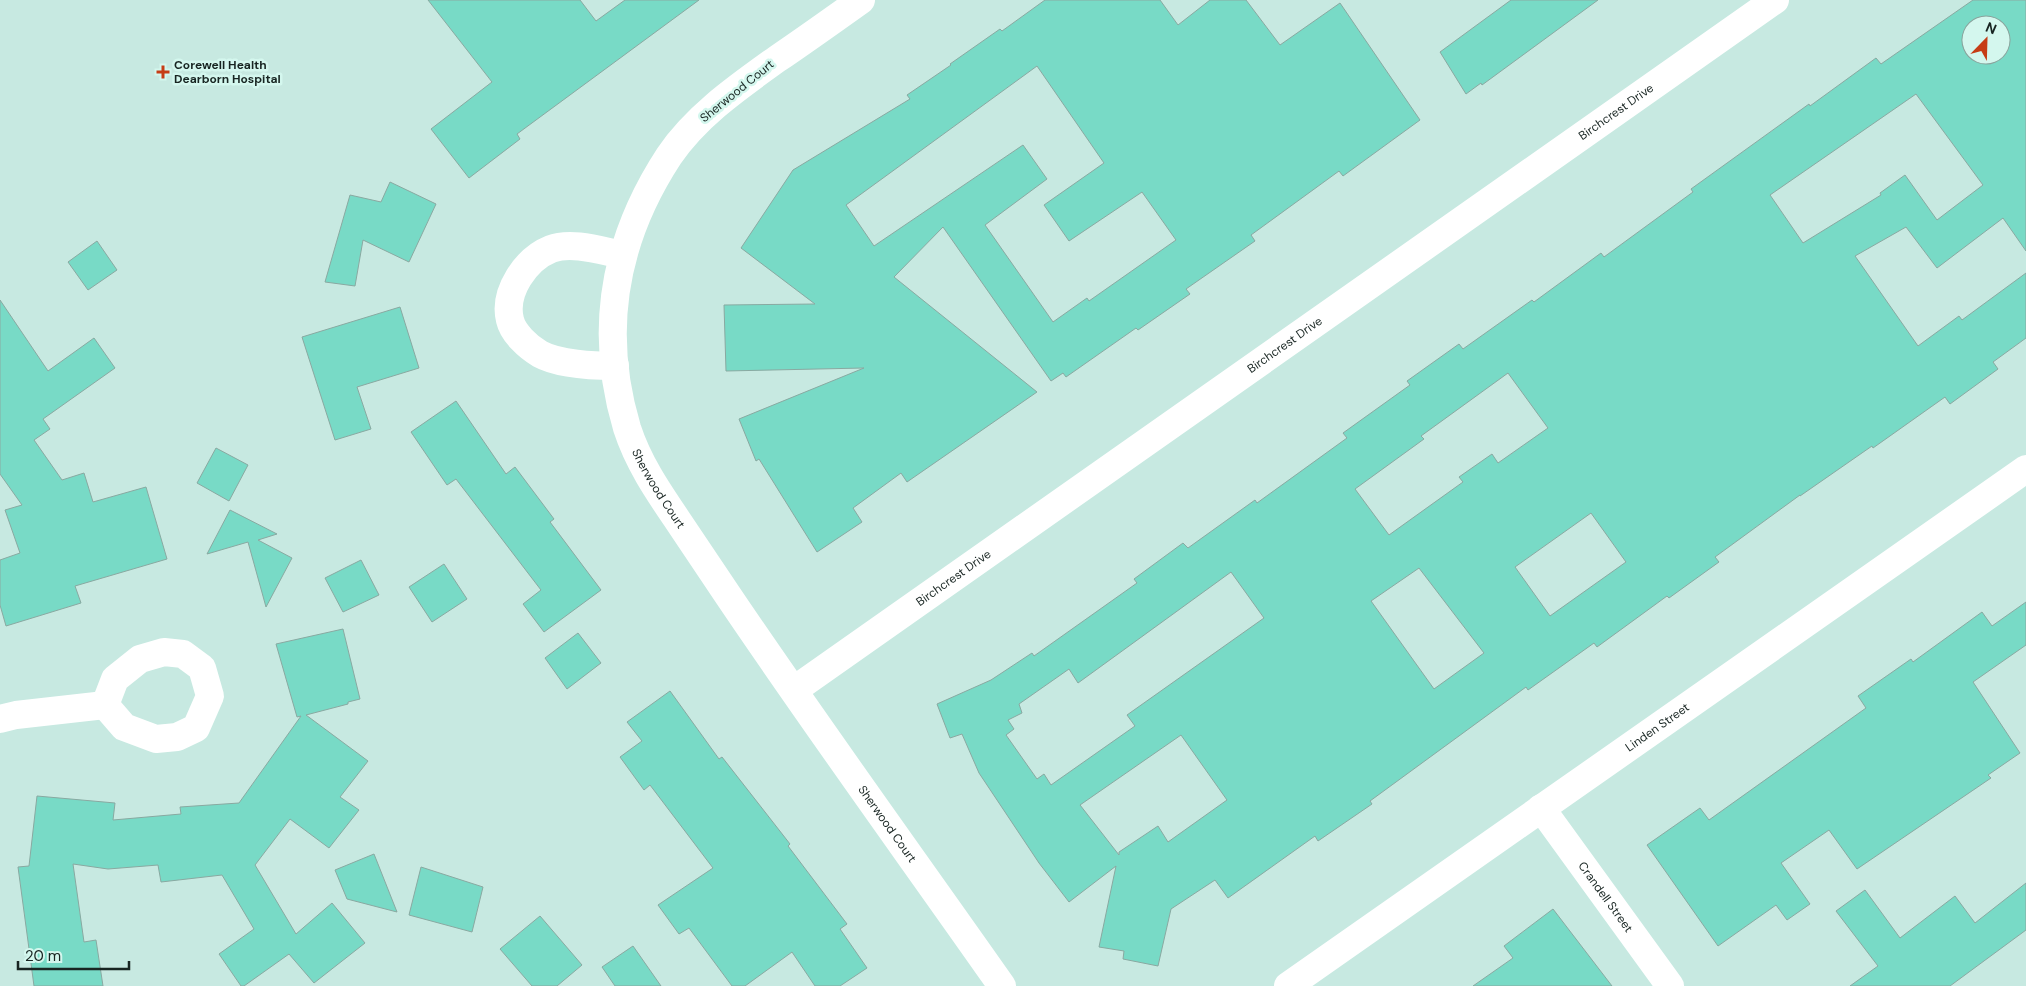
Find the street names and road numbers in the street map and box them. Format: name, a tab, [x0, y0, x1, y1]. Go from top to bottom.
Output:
street label: Sherwood Court	[697, 56, 778, 126]
street label: Birchcrest Drive	[1575, 80, 1657, 144]
street label: Birchcrest Drive	[1244, 313, 1326, 377]
street label: Sherwood Court	[628, 446, 689, 532]
street label: Birchcrest Drive	[913, 546, 994, 610]
street label: Linden Street	[1622, 699, 1693, 755]
street label: Sherwood Court	[854, 782, 920, 866]
street label: Crandell Street	[1575, 859, 1637, 936]

